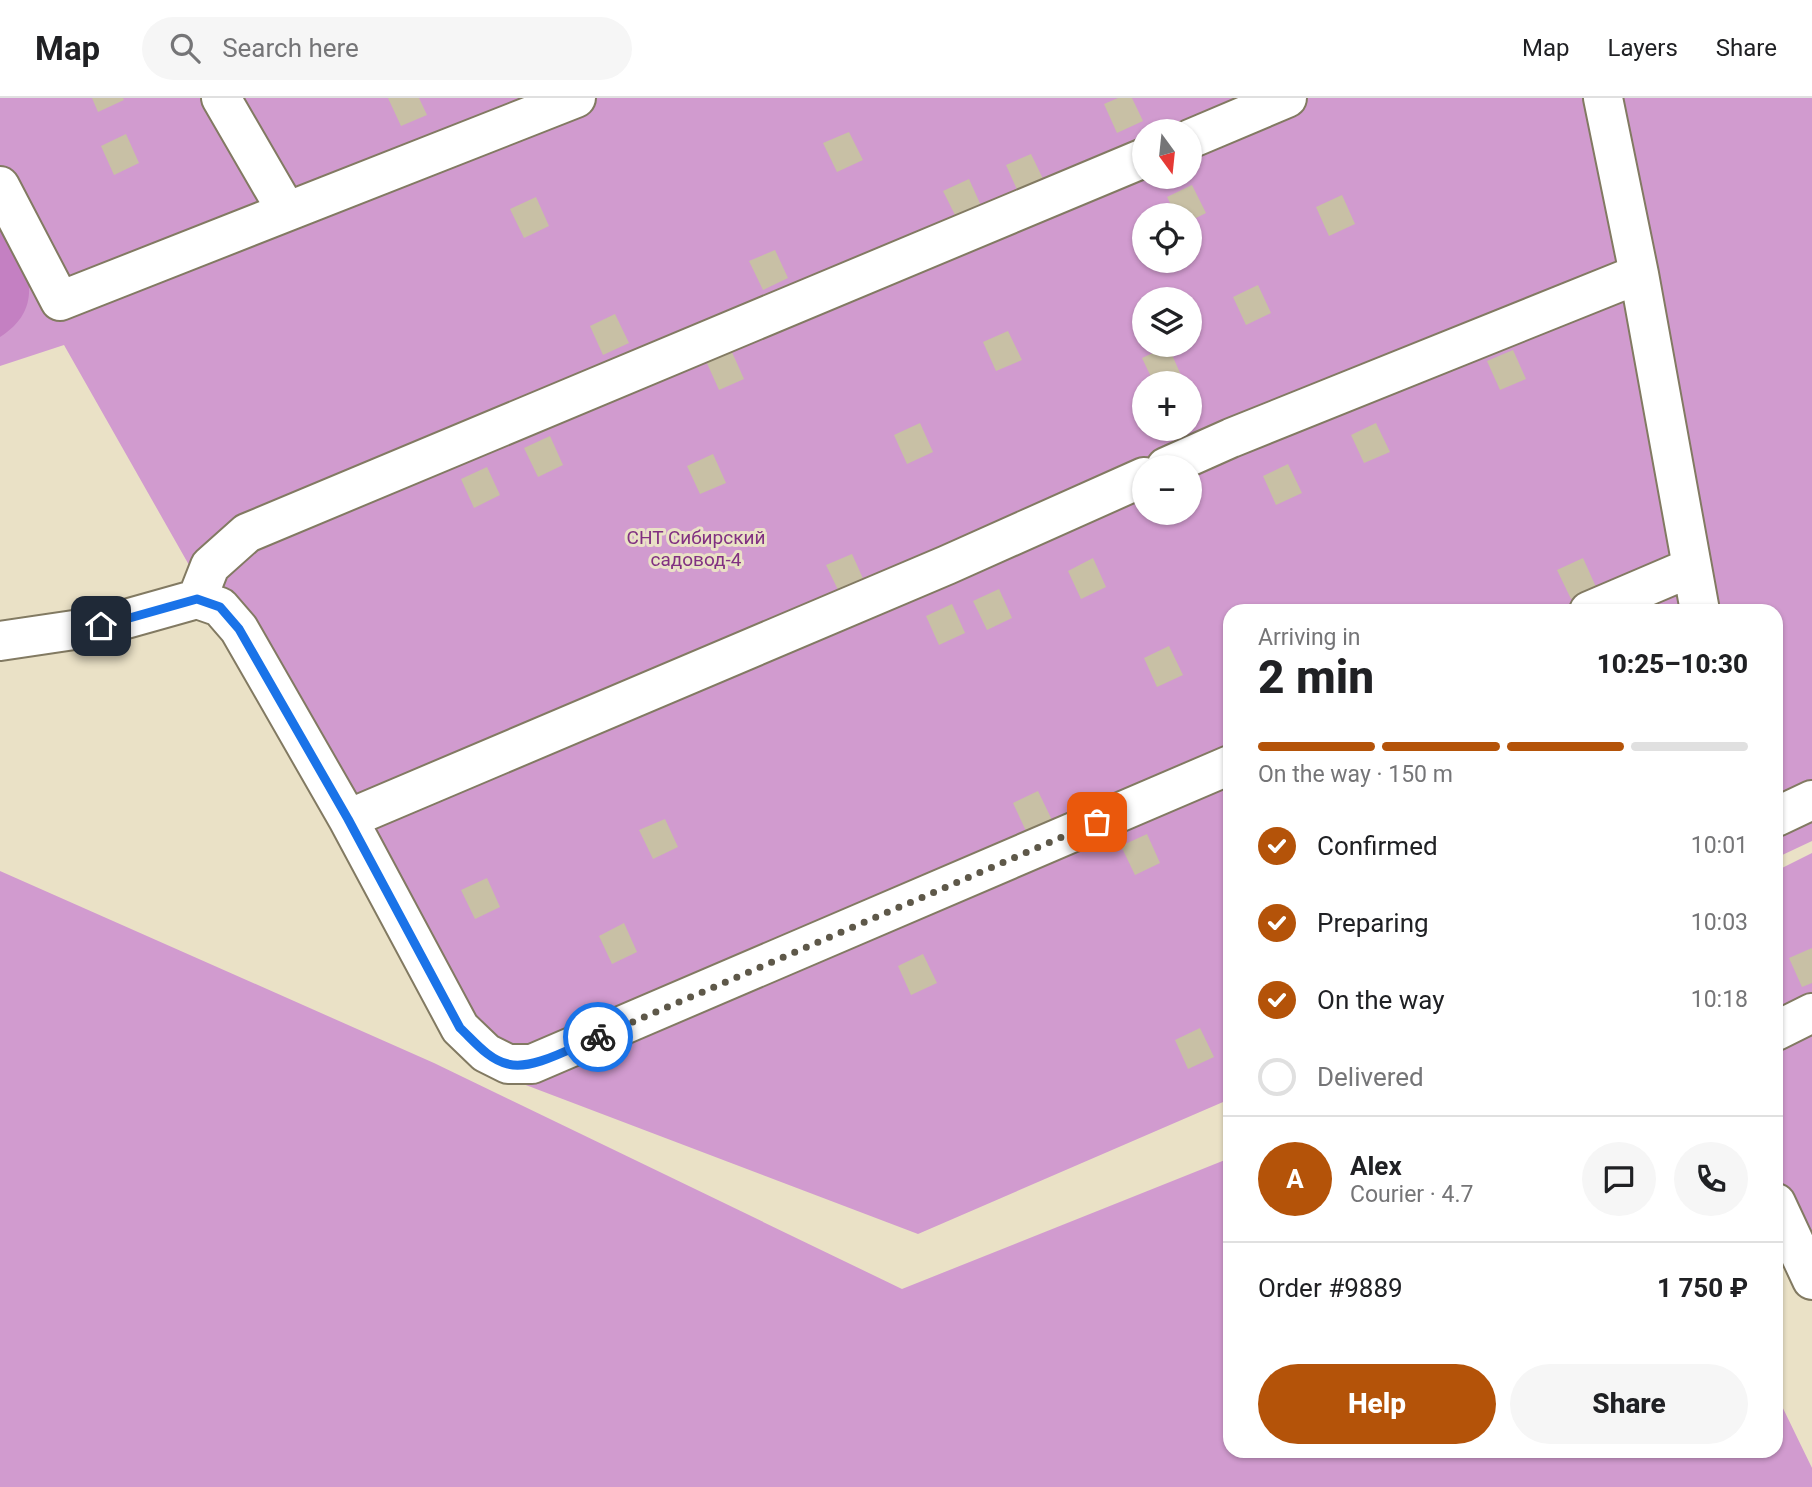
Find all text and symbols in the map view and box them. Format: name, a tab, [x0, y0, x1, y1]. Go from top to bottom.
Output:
search box	[142, 17, 632, 80]
text: Map	[35, 29, 100, 68]
icon: search	[166, 29, 204, 67]
text: Search here	[222, 33, 359, 63]
text: Map	[1522, 34, 1570, 62]
text: Layers	[1608, 34, 1678, 62]
text: Share	[1716, 34, 1777, 62]
north arrow	[1132, 119, 1202, 189]
map controls	[1132, 119, 1202, 525]
button: locate	[1132, 203, 1202, 273]
button: layers	[1132, 287, 1202, 357]
button: +	[1132, 371, 1202, 441]
button: −	[1132, 455, 1202, 525]
park label: СНТ Сибирский садовод-4	[627, 526, 765, 571]
pin	[71, 596, 131, 656]
icon: home	[82, 607, 120, 645]
text: Arriving in	[1258, 624, 1361, 651]
text: 10:25–10:30	[1597, 649, 1748, 679]
text: 2 min	[1258, 650, 1374, 704]
text: On the way · 150 m	[1258, 761, 1453, 788]
pin	[1067, 792, 1127, 852]
icon: bag	[1078, 803, 1116, 841]
icon: check	[1258, 827, 1296, 865]
text: Confirmed	[1317, 831, 1438, 861]
text: 10:01	[1691, 832, 1748, 859]
icon: check	[1258, 904, 1296, 942]
text: Preparing	[1317, 908, 1429, 938]
text: 10:03	[1691, 909, 1748, 936]
icon: check	[1258, 981, 1296, 1019]
text: On the way	[1317, 985, 1445, 1015]
text: 10:18	[1691, 986, 1748, 1013]
courier	[563, 1002, 633, 1072]
icon: bike	[579, 1018, 617, 1056]
text: Delivered	[1317, 1062, 1424, 1092]
button: chat	[1582, 1142, 1656, 1216]
button: phone	[1674, 1142, 1748, 1216]
text: Alex	[1350, 1151, 1402, 1181]
text: A	[1286, 1164, 1304, 1194]
text: Courier · 4.7	[1350, 1181, 1473, 1208]
text: Order #9889	[1258, 1273, 1403, 1303]
text: 1 750 ₽	[1657, 1273, 1748, 1303]
button: Help	[1258, 1364, 1496, 1444]
button: Share	[1510, 1364, 1748, 1444]

